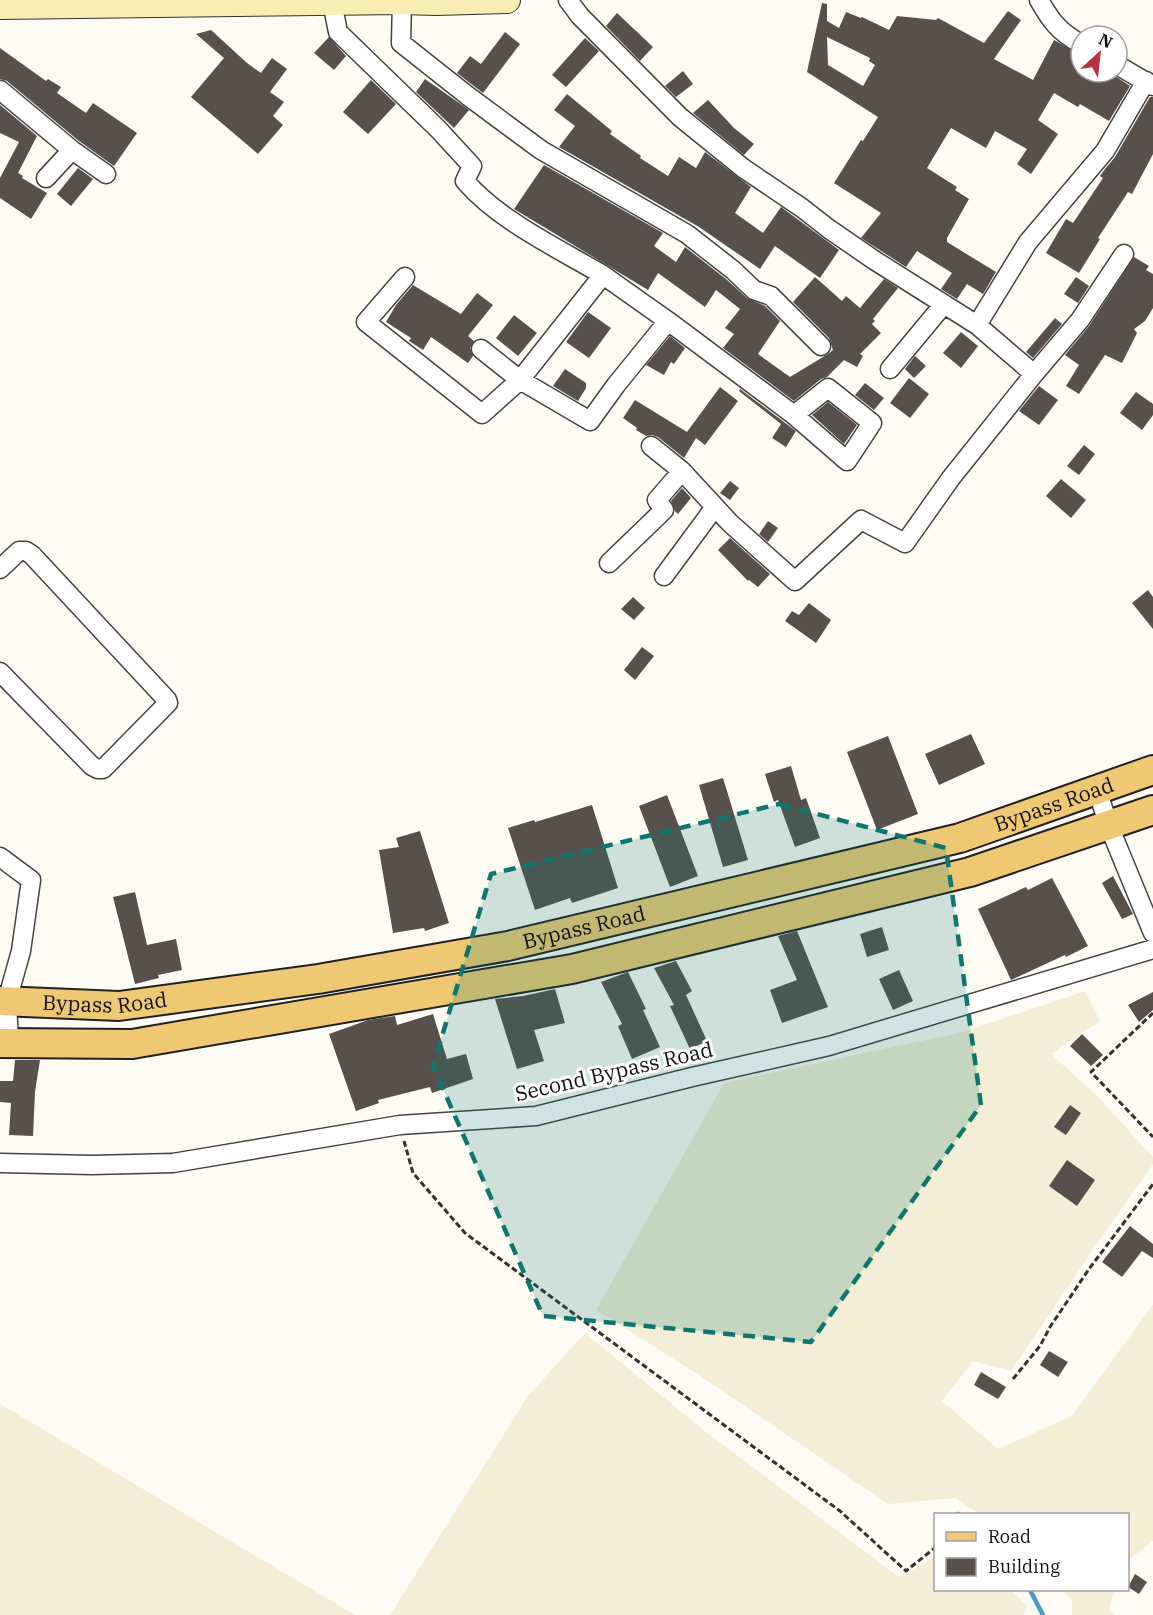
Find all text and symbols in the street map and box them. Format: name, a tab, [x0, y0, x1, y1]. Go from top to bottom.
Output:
north arrow	[1069, 24, 1129, 84]
text: N	[1096, 29, 1116, 52]
street label: Bypass Road	[990, 770, 1117, 838]
street label: Bypass Road	[520, 899, 648, 955]
street label: Bypass Road	[42, 985, 169, 1019]
street label: Second Bypass Road	[512, 1035, 716, 1107]
legend	[934, 1513, 1129, 1591]
text: Road	[988, 1525, 1031, 1548]
text: Building	[988, 1555, 1060, 1578]

